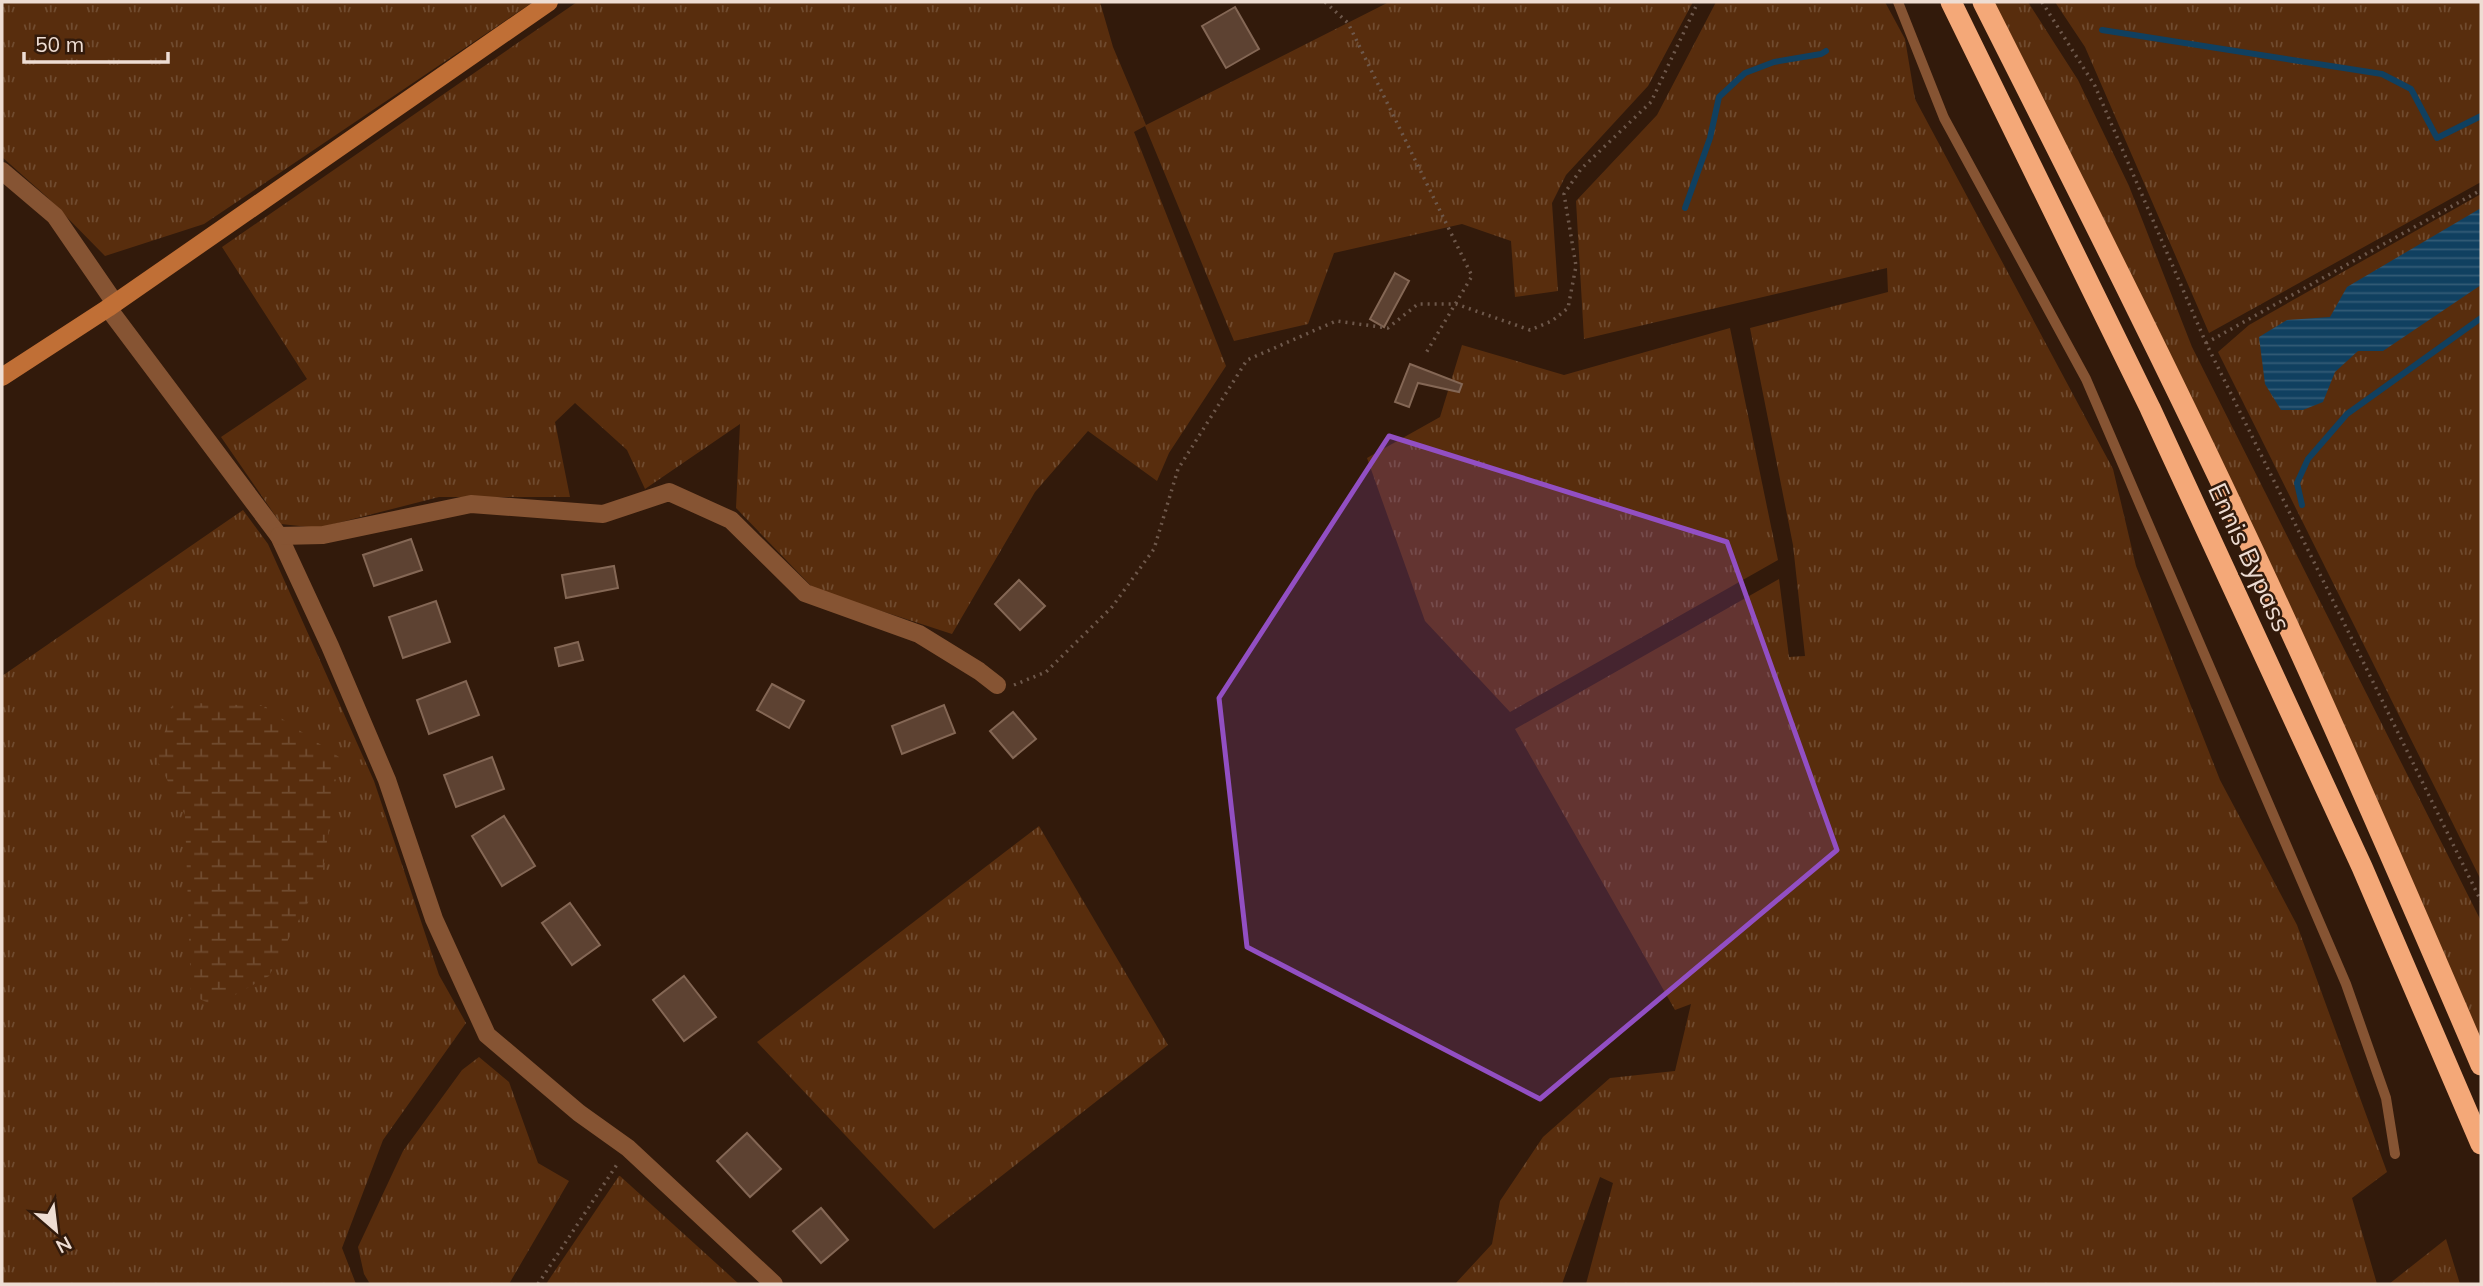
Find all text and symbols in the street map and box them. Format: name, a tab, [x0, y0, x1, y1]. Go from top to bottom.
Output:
scale bar	[24, 21, 168, 65]
text: 50 m	[35, 31, 84, 57]
street label: Ennis Bypass	[2201, 477, 2299, 637]
north arrow	[21, 1195, 91, 1265]
text: N	[52, 1231, 76, 1259]

